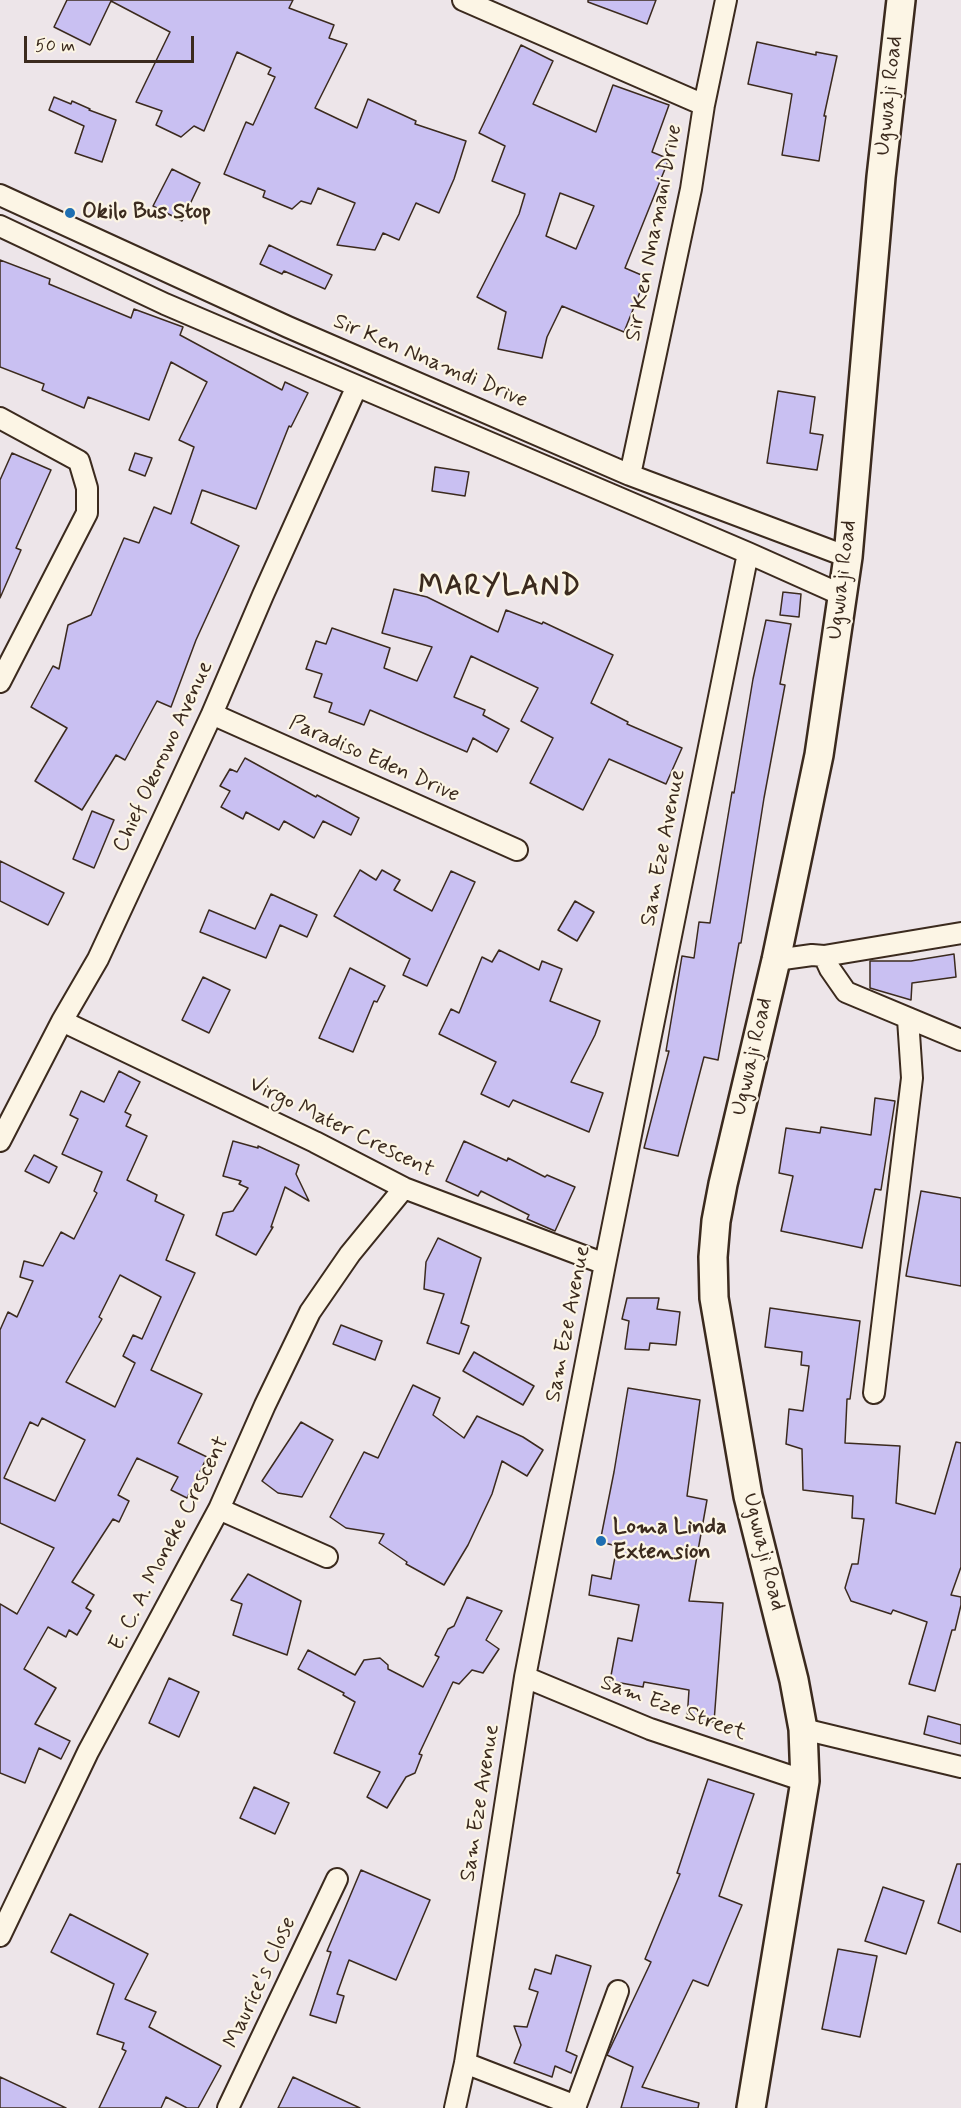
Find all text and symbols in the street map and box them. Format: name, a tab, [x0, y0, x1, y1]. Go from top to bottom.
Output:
scale bar	[27, 24, 196, 62]
text: 50 m	[35, 34, 75, 58]
street label: Ugwuaji Road	[871, 35, 909, 157]
street label: Sir Ken Nnamani Drive	[621, 122, 689, 344]
place label: Okilo Bus Stop	[82, 200, 211, 226]
marker: Okilo Bus Stop	[63, 206, 77, 220]
street label: Sir Ken Nnamdi Drive	[329, 309, 531, 415]
street label: Ugwuaji Road	[823, 519, 863, 641]
district label: MARYLAND	[419, 571, 581, 605]
street label: Chief Okorowo Avenue	[108, 657, 220, 857]
street label: Paradiso Eden Drive	[285, 711, 463, 809]
street label: Sam Eze Avenue	[636, 767, 692, 929]
street label: Ugwuaji Road	[727, 995, 779, 1119]
street label: Virgo Mater Crescent	[244, 1072, 438, 1184]
street label: Sam Eze Avenue	[541, 1243, 597, 1405]
street label: E. C. A. Moneke Crescent	[104, 1432, 236, 1656]
street label: Ugwuaji Road	[736, 1490, 790, 1614]
place label: Loma Linda Extension	[613, 1515, 727, 1566]
marker: Loma Linda Extension	[594, 1534, 608, 1548]
street label: Sam Eze Street	[597, 1670, 749, 1748]
street label: Sam Eze Avenue	[456, 1722, 506, 1884]
street label: Maurice's Close	[219, 1913, 303, 2053]

